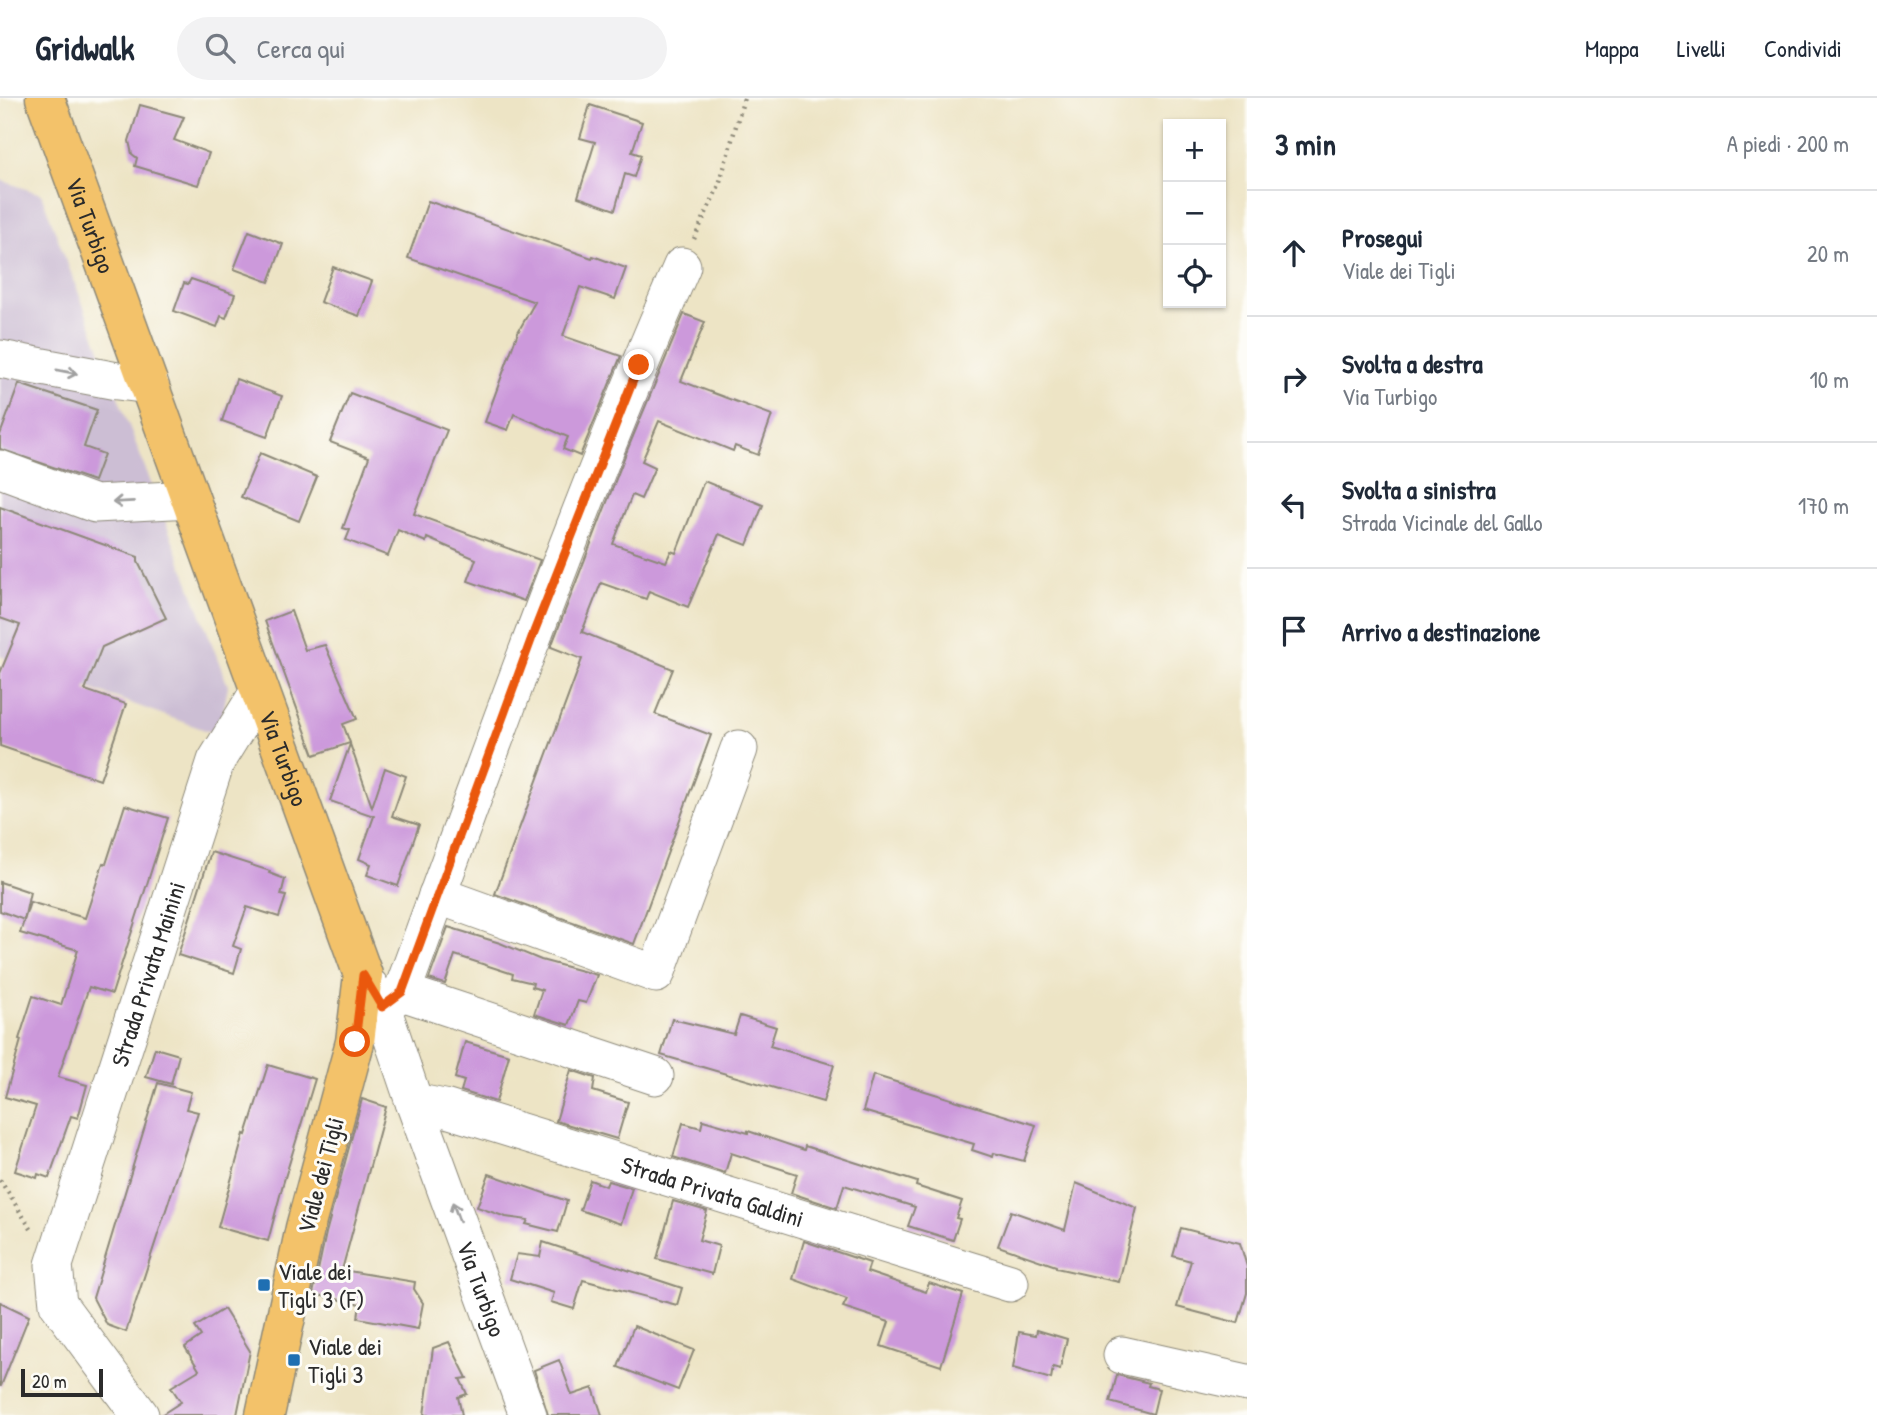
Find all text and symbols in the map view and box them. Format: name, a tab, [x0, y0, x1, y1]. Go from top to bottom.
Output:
search box	[177, 17, 667, 80]
text: Gridwalk	[35, 26, 135, 70]
icon: search	[201, 29, 239, 67]
text: Cerca qui	[257, 31, 346, 66]
text: Mappa	[1585, 32, 1639, 64]
text: Livelli	[1677, 32, 1726, 64]
text: Condividi	[1764, 32, 1842, 64]
map controls	[1163, 119, 1226, 308]
button: +	[1163, 119, 1226, 182]
text: 3 min	[1275, 124, 1336, 164]
text: A piedi · 200 m	[1727, 128, 1849, 159]
street label: Via Turbigo	[59, 173, 123, 277]
button: −	[1163, 182, 1226, 245]
text: Prosegui	[1342, 220, 1423, 255]
icon: ahead	[1275, 234, 1313, 272]
text: 20 m	[1807, 238, 1849, 269]
button: locate	[1163, 245, 1226, 308]
text: Viale dei Tigli	[1342, 255, 1456, 286]
text: Svolta a destra	[1342, 346, 1483, 381]
route end	[623, 349, 654, 380]
icon: right	[1275, 360, 1313, 398]
text: 10 m	[1809, 364, 1849, 395]
one-way arrow	[55, 366, 78, 379]
text: Via Turbigo	[1342, 381, 1437, 412]
text: Svolta a sinistra	[1342, 472, 1496, 507]
icon: left	[1275, 486, 1313, 524]
text: 170 m	[1798, 490, 1849, 521]
one-way arrow	[112, 496, 135, 509]
text: Strada Vicinale del Gallo	[1342, 507, 1543, 538]
icon: arrive	[1275, 612, 1313, 650]
text: Arrivo a destinazione	[1342, 614, 1540, 649]
street label: Via Turbigo	[252, 706, 316, 811]
street label: Strada Privata Mainini	[103, 877, 192, 1070]
route start	[339, 1026, 370, 1057]
street label: Viale dei Tigli	[289, 1114, 351, 1236]
street label: Strada Privata Galdini	[618, 1148, 808, 1234]
one-way arrow	[449, 1202, 461, 1224]
street label: Via Turbigo	[450, 1236, 514, 1341]
place label: Viale dei Tigli 3 (F)	[278, 1255, 365, 1315]
marker: Viale dei Tigli 3 (F)	[256, 1277, 272, 1293]
place label: Viale dei Tigli 3	[308, 1330, 382, 1390]
marker: Viale dei Tigli 3	[286, 1352, 302, 1368]
scale bar	[21, 1366, 103, 1398]
text: 20 m	[32, 1368, 67, 1394]

